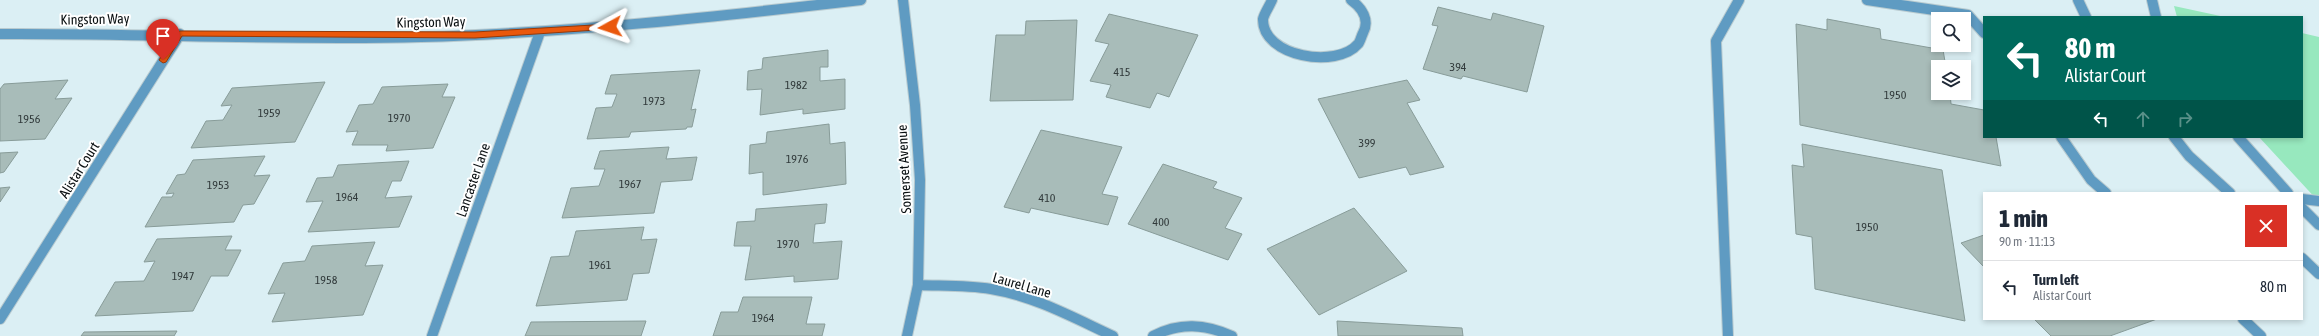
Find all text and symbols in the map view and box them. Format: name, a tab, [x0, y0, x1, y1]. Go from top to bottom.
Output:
position arrow	[589, 6, 631, 48]
street label: Kingston Way	[60, 10, 130, 28]
map controls	[1931, 12, 1971, 100]
button: search	[1931, 12, 1971, 52]
street label: Kingston Way	[396, 13, 466, 31]
pin	[146, 19, 180, 60]
icon: arrive	[152, 25, 174, 47]
icon: left	[1999, 32, 2051, 84]
text: 80 m	[2065, 32, 2115, 64]
house number: 394	[1450, 60, 1467, 74]
button: layers	[1931, 60, 1971, 100]
house number: 415	[1114, 65, 1130, 79]
text: Alistar Court	[2065, 65, 2146, 86]
house number: 1982	[785, 78, 807, 92]
house number: 1950	[1884, 88, 1907, 102]
house number: 1973	[643, 94, 665, 108]
house number: 1959	[258, 106, 281, 120]
icon: left	[2090, 108, 2112, 130]
icon: ahead	[2132, 108, 2154, 130]
icon: right	[2174, 108, 2196, 130]
house number: 1970	[388, 111, 411, 125]
house number: 1956	[18, 112, 41, 126]
street label: Somerset Avenue	[894, 124, 914, 214]
house number: 399	[1359, 136, 1376, 150]
street label: Alistar Court	[56, 139, 102, 201]
street label: Lancaster Lane	[453, 141, 493, 219]
house number: 1976	[786, 152, 809, 166]
house number: 1967	[619, 177, 642, 191]
house number: 1953	[207, 178, 229, 192]
house number: 1964	[336, 190, 359, 204]
house number: 410	[1039, 191, 1056, 205]
text: 1 min	[1999, 205, 2048, 232]
button: close	[2245, 205, 2287, 247]
house number: 400	[1153, 215, 1170, 229]
house number: 1950	[1856, 220, 1879, 234]
text: 90 m · 11:13	[1999, 234, 2055, 249]
house number: 1970	[777, 237, 800, 251]
house number: 1961	[589, 258, 612, 272]
house number: 1947	[172, 269, 195, 283]
street label: Laurel Lane	[991, 269, 1053, 301]
text: Turn left	[2033, 271, 2079, 288]
house number: 1958	[315, 273, 338, 287]
icon: left	[1999, 276, 2021, 298]
text: 80 m	[2260, 278, 2287, 295]
text: Alistar Court	[2033, 288, 2092, 303]
house number: 1964	[752, 311, 775, 325]

